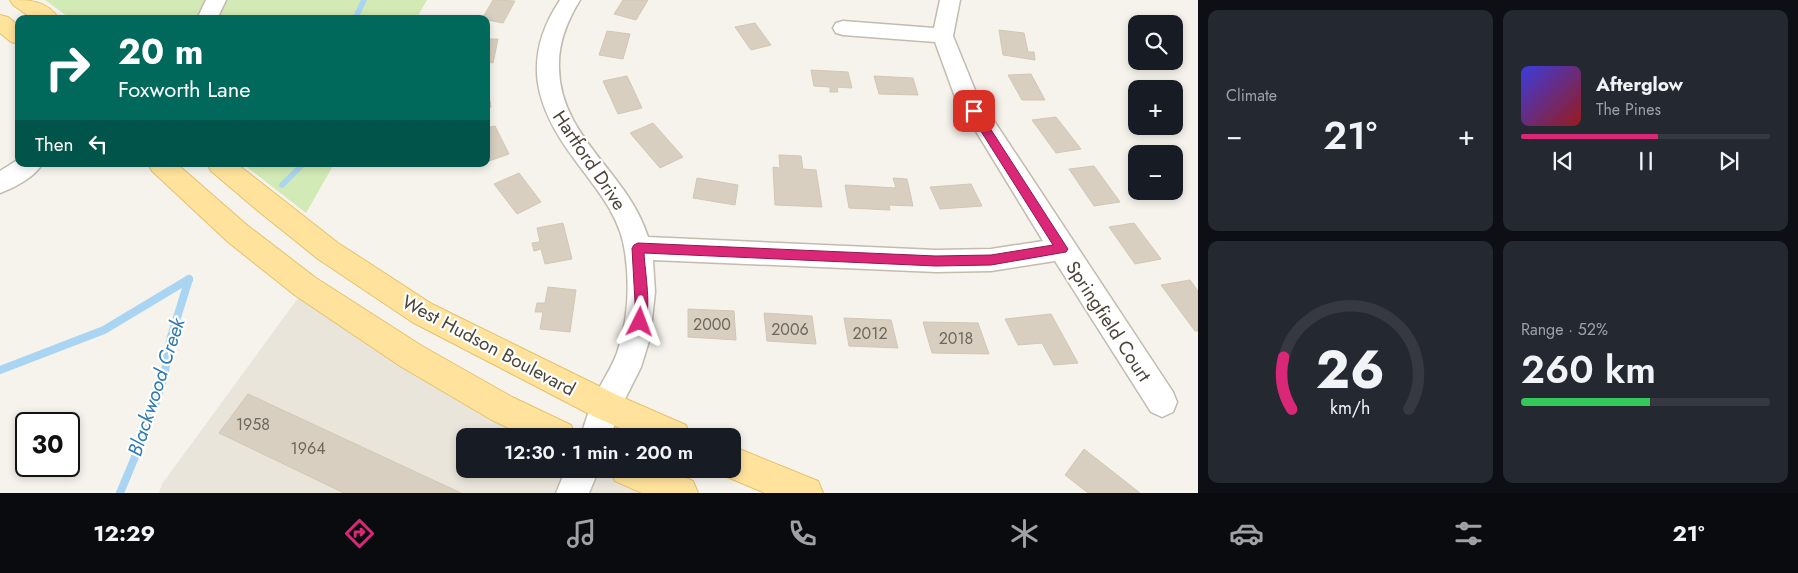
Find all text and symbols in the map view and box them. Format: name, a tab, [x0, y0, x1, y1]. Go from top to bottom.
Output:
map controls	[1128, 15, 1183, 200]
button: search	[1128, 15, 1183, 70]
text: 20 m	[118, 27, 203, 77]
icon: right	[35, 35, 100, 100]
text: Afterglow	[1596, 71, 1683, 98]
text: Foxworth Lane	[118, 73, 251, 105]
button: +	[1128, 80, 1183, 135]
text: Climate	[1226, 84, 1277, 107]
pin	[953, 90, 995, 132]
icon: arrive	[960, 97, 988, 125]
text: The Pines	[1596, 98, 1661, 121]
street label: Hartford Drive	[546, 105, 633, 216]
text: 21°	[1323, 108, 1377, 163]
text: −	[1226, 115, 1243, 156]
text: +	[1458, 115, 1475, 156]
icon: left	[84, 130, 112, 158]
text: Then	[35, 131, 74, 158]
button: −	[1128, 145, 1183, 200]
icon: previous	[1549, 147, 1577, 175]
icon: pause	[1632, 147, 1660, 175]
icon: next	[1715, 147, 1743, 175]
street label: Springfield Court	[1059, 256, 1158, 387]
street label: West Hudson Boulevard	[397, 288, 580, 403]
position arrow	[613, 295, 665, 347]
water label: Blackwood Creek	[120, 313, 193, 460]
house number: 2000	[693, 313, 731, 336]
house number: 2006	[771, 318, 809, 341]
text: Range · 52%	[1521, 318, 1608, 341]
house number: 2012	[852, 322, 888, 345]
house number: 2018	[939, 327, 973, 350]
text: 26	[1316, 332, 1385, 408]
text: 260 km	[1521, 342, 1656, 397]
text: km/h	[1330, 395, 1371, 421]
speed limit sign: 30	[15, 412, 80, 477]
house number: 1958	[236, 413, 270, 436]
house number: 1964	[291, 437, 325, 460]
text: 12:30 · 1 min · 200 m	[504, 439, 693, 466]
icon: directions	[342, 516, 377, 551]
icon: music	[564, 516, 599, 551]
icon: phone	[785, 516, 820, 551]
icon: climate	[1007, 516, 1042, 551]
icon: car	[1229, 516, 1264, 551]
icon: filters	[1451, 516, 1486, 551]
text: 12:29	[93, 517, 155, 549]
text: 21°	[1672, 517, 1705, 549]

